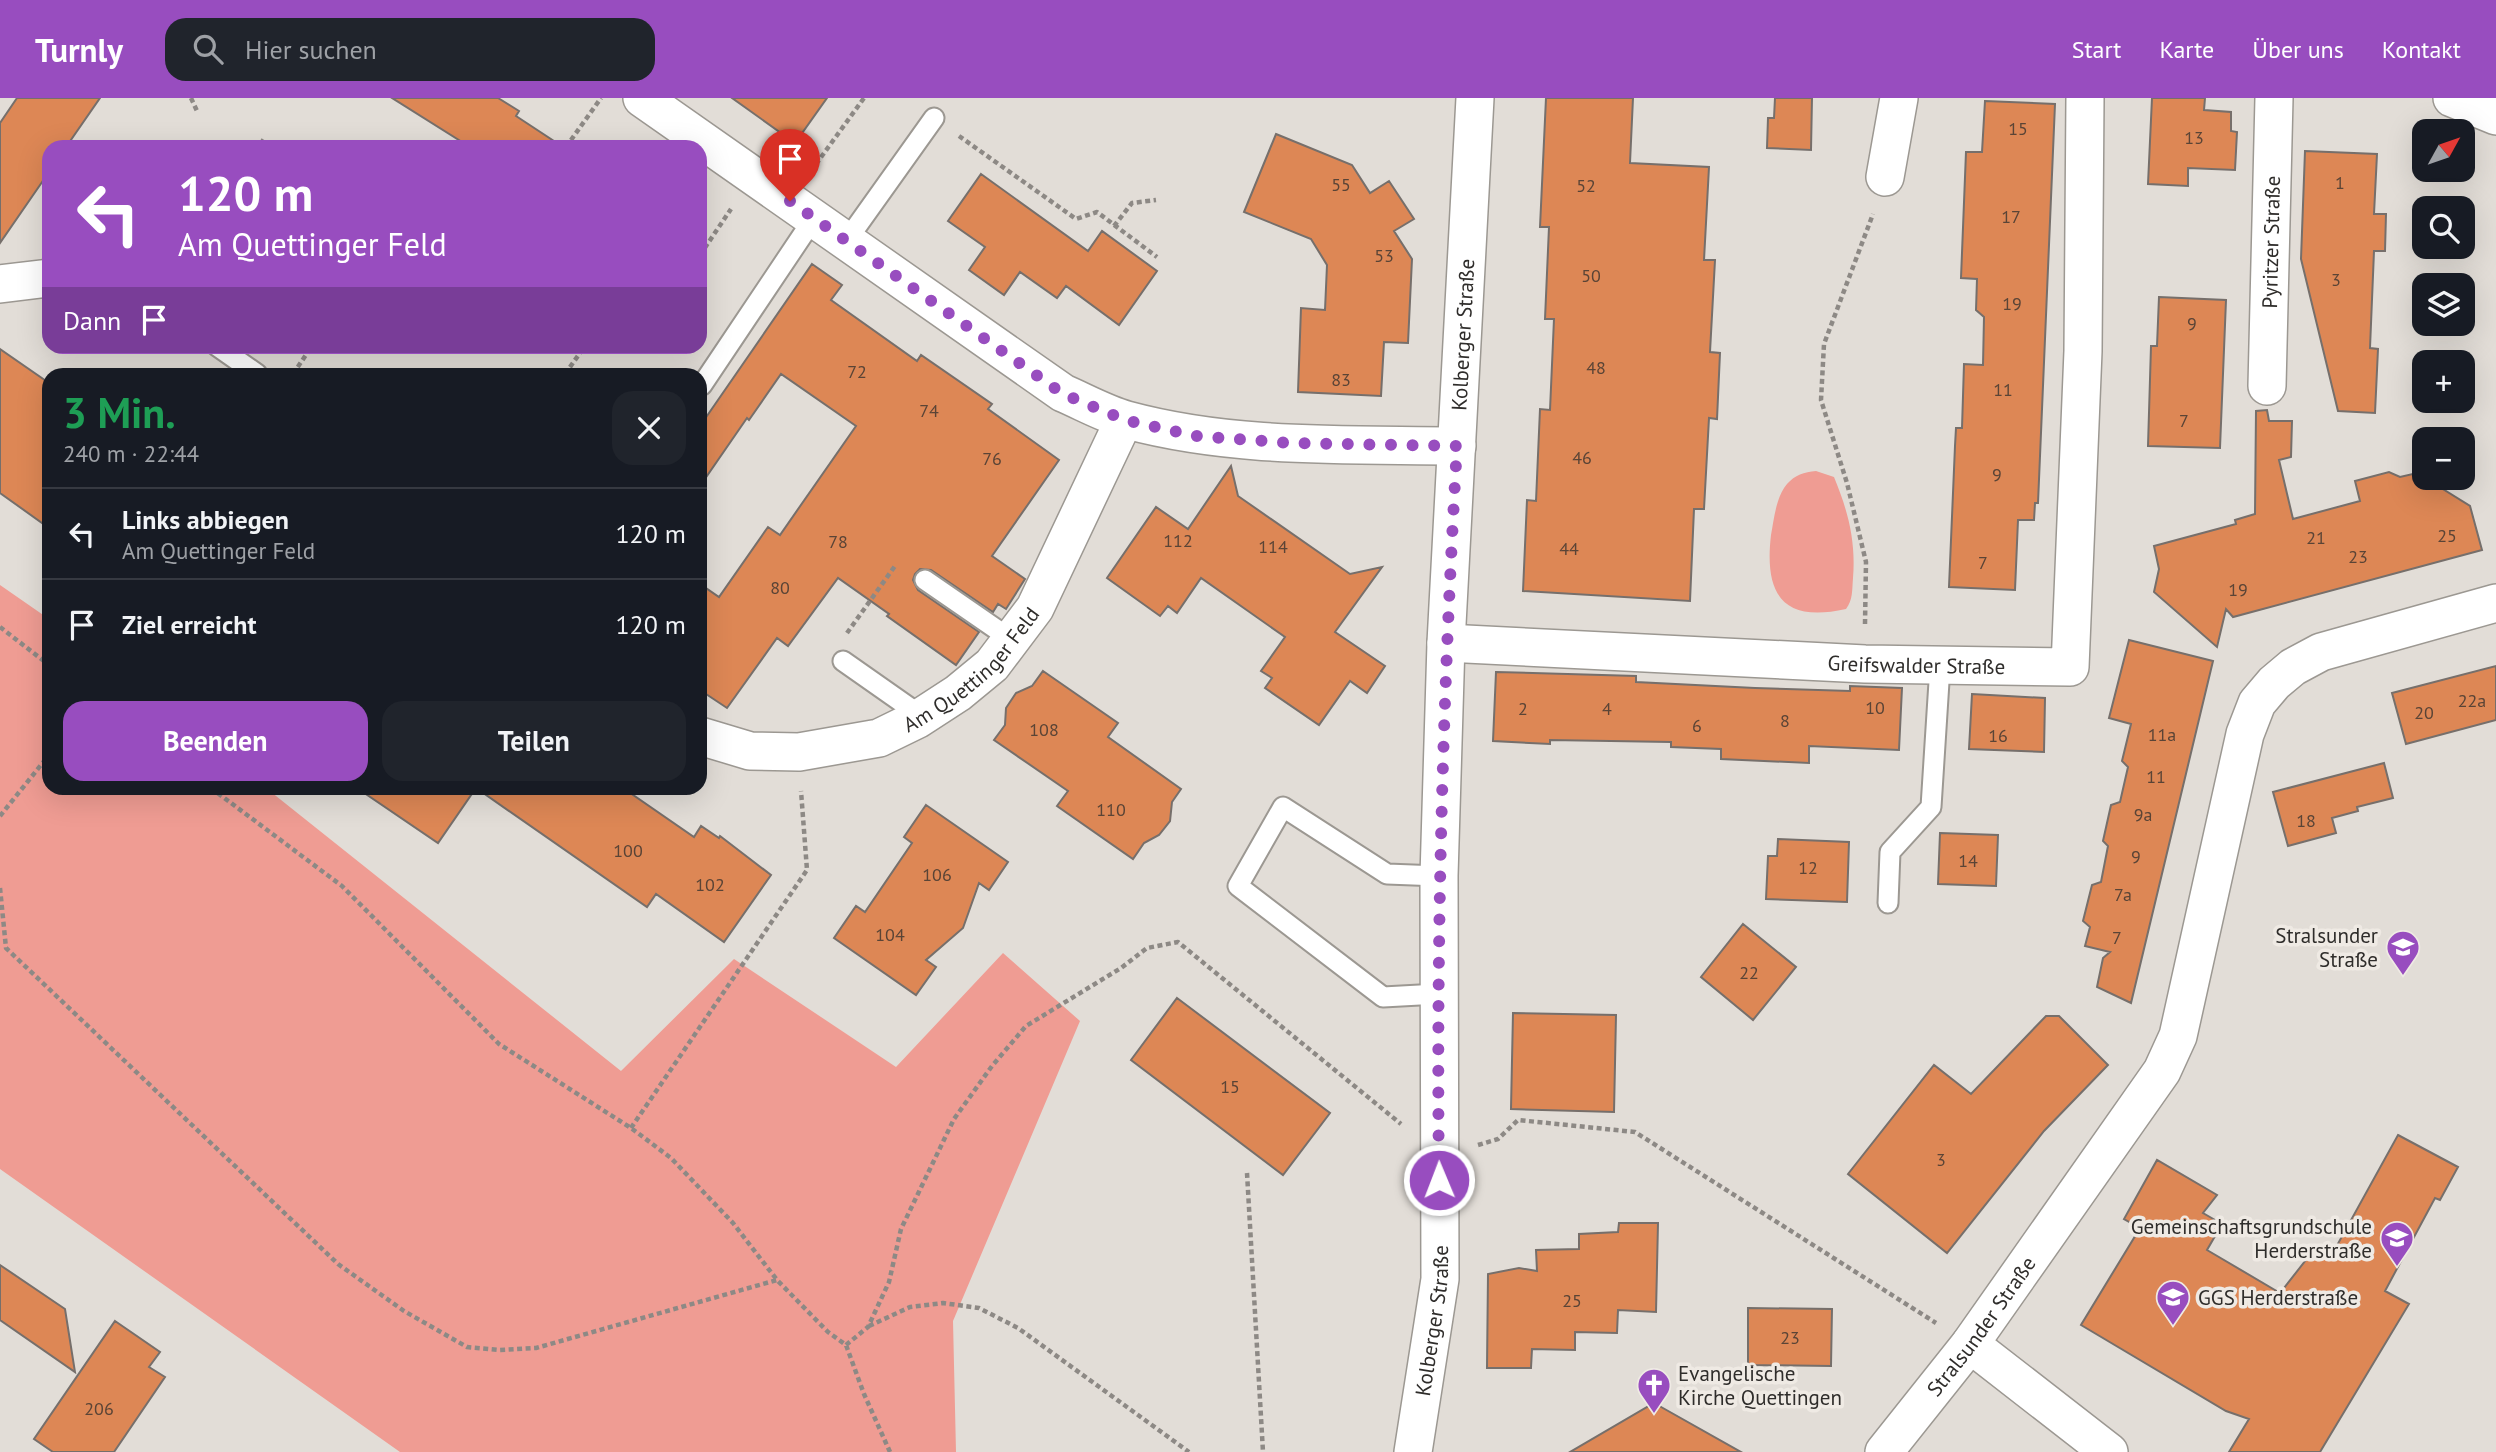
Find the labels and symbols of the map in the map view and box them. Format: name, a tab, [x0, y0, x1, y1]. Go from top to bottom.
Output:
house number: 15	[2008, 117, 2028, 140]
north arrow	[2412, 119, 2474, 182]
house number: 13	[2184, 126, 2204, 149]
pin	[760, 129, 820, 201]
house number: 1	[2335, 171, 2345, 194]
house number: 55	[1331, 173, 1351, 196]
house number: 52	[1576, 174, 1596, 197]
street label: Pyritzer Straße	[2255, 175, 2286, 309]
house number: 17	[2001, 205, 2021, 228]
house number: 53	[1374, 244, 1394, 267]
street label: Kolberger Straße	[1445, 258, 1480, 411]
house number: 50	[1581, 264, 1601, 287]
house number: 3	[2331, 268, 2341, 291]
house number: 19	[2002, 292, 2022, 315]
house number: 9	[2187, 312, 2197, 335]
house number: 48	[1586, 356, 1606, 379]
house number: 72	[847, 360, 867, 383]
house number: 83	[1331, 368, 1351, 391]
house number: 11	[1993, 378, 2013, 401]
house number: 74	[919, 399, 939, 422]
house number: 7	[2179, 409, 2189, 432]
house number: 46	[1572, 446, 1592, 469]
house number: 76	[982, 447, 1002, 470]
house number: 9	[1992, 463, 2002, 486]
house number: 25	[2437, 524, 2457, 547]
house number: 21	[2306, 526, 2326, 549]
house number: 112	[1163, 529, 1193, 552]
house number: 78	[828, 530, 848, 553]
house number: 114	[1258, 535, 1288, 558]
house number: 44	[1559, 537, 1579, 560]
house number: 23	[2348, 545, 2368, 568]
house number: 7	[1978, 551, 1988, 574]
house number: 80	[770, 576, 790, 599]
house number: 19	[2228, 578, 2248, 601]
street label: Am Quettinger Feld	[899, 601, 1045, 738]
street label: Greifswalder Straße	[1827, 649, 2005, 680]
house number: 22a	[2458, 689, 2486, 712]
house number: 10	[1865, 696, 1885, 719]
house number: 2	[1518, 697, 1528, 720]
house number: 4	[1602, 697, 1612, 720]
house number: 20	[2414, 701, 2434, 724]
house number: 8	[1780, 709, 1790, 732]
house number: 6	[1692, 714, 1702, 737]
house number: 108	[1029, 718, 1059, 741]
house number: 11a	[2148, 723, 2176, 746]
house number: 16	[1988, 724, 2008, 747]
house number: 11	[2146, 765, 2166, 788]
house number: 110	[1096, 798, 1126, 821]
house number: 9a	[2134, 803, 2152, 826]
house number: 18	[2296, 809, 2316, 832]
house number: 100	[613, 839, 643, 862]
house number: 9	[2131, 845, 2141, 868]
house number: 14	[1958, 849, 1978, 872]
house number: 12	[1798, 856, 1818, 879]
house number: 106	[922, 863, 952, 886]
house number: 102	[695, 873, 725, 896]
house number: 7a	[2114, 883, 2132, 906]
place label: Stralsunder Straße	[2275, 922, 2378, 973]
house number: 104	[875, 923, 905, 946]
house number: 7	[2112, 926, 2122, 949]
school or university icon: Stralsunder Straße	[2384, 928, 2422, 977]
house number: 22	[1739, 961, 1759, 984]
house number: 15	[1220, 1075, 1240, 1098]
position arrow	[1402, 1143, 1476, 1217]
house number: 3	[1936, 1148, 1946, 1171]
place label: Gemeinschaftsgrundschule Herderstraße	[2131, 1213, 2372, 1264]
school or university icon: Gemeinschaftsgrundschule Herderstraße	[2378, 1219, 2416, 1268]
street label: Kolberger Straße	[1408, 1245, 1453, 1398]
street label: Stralsunder Straße	[1920, 1251, 2041, 1401]
school or university icon: GGS Herderstraße	[2154, 1278, 2192, 1327]
place label: GGS Herderstraße	[2198, 1284, 2358, 1311]
house number: 25	[1562, 1289, 1582, 1312]
house number: 23	[1780, 1326, 1800, 1349]
place label: Evangelische Kirche Quettingen	[1678, 1360, 1842, 1411]
church icon: Evangelische Kirche Quettingen	[1635, 1366, 1673, 1415]
house number: 206	[84, 1397, 114, 1420]

